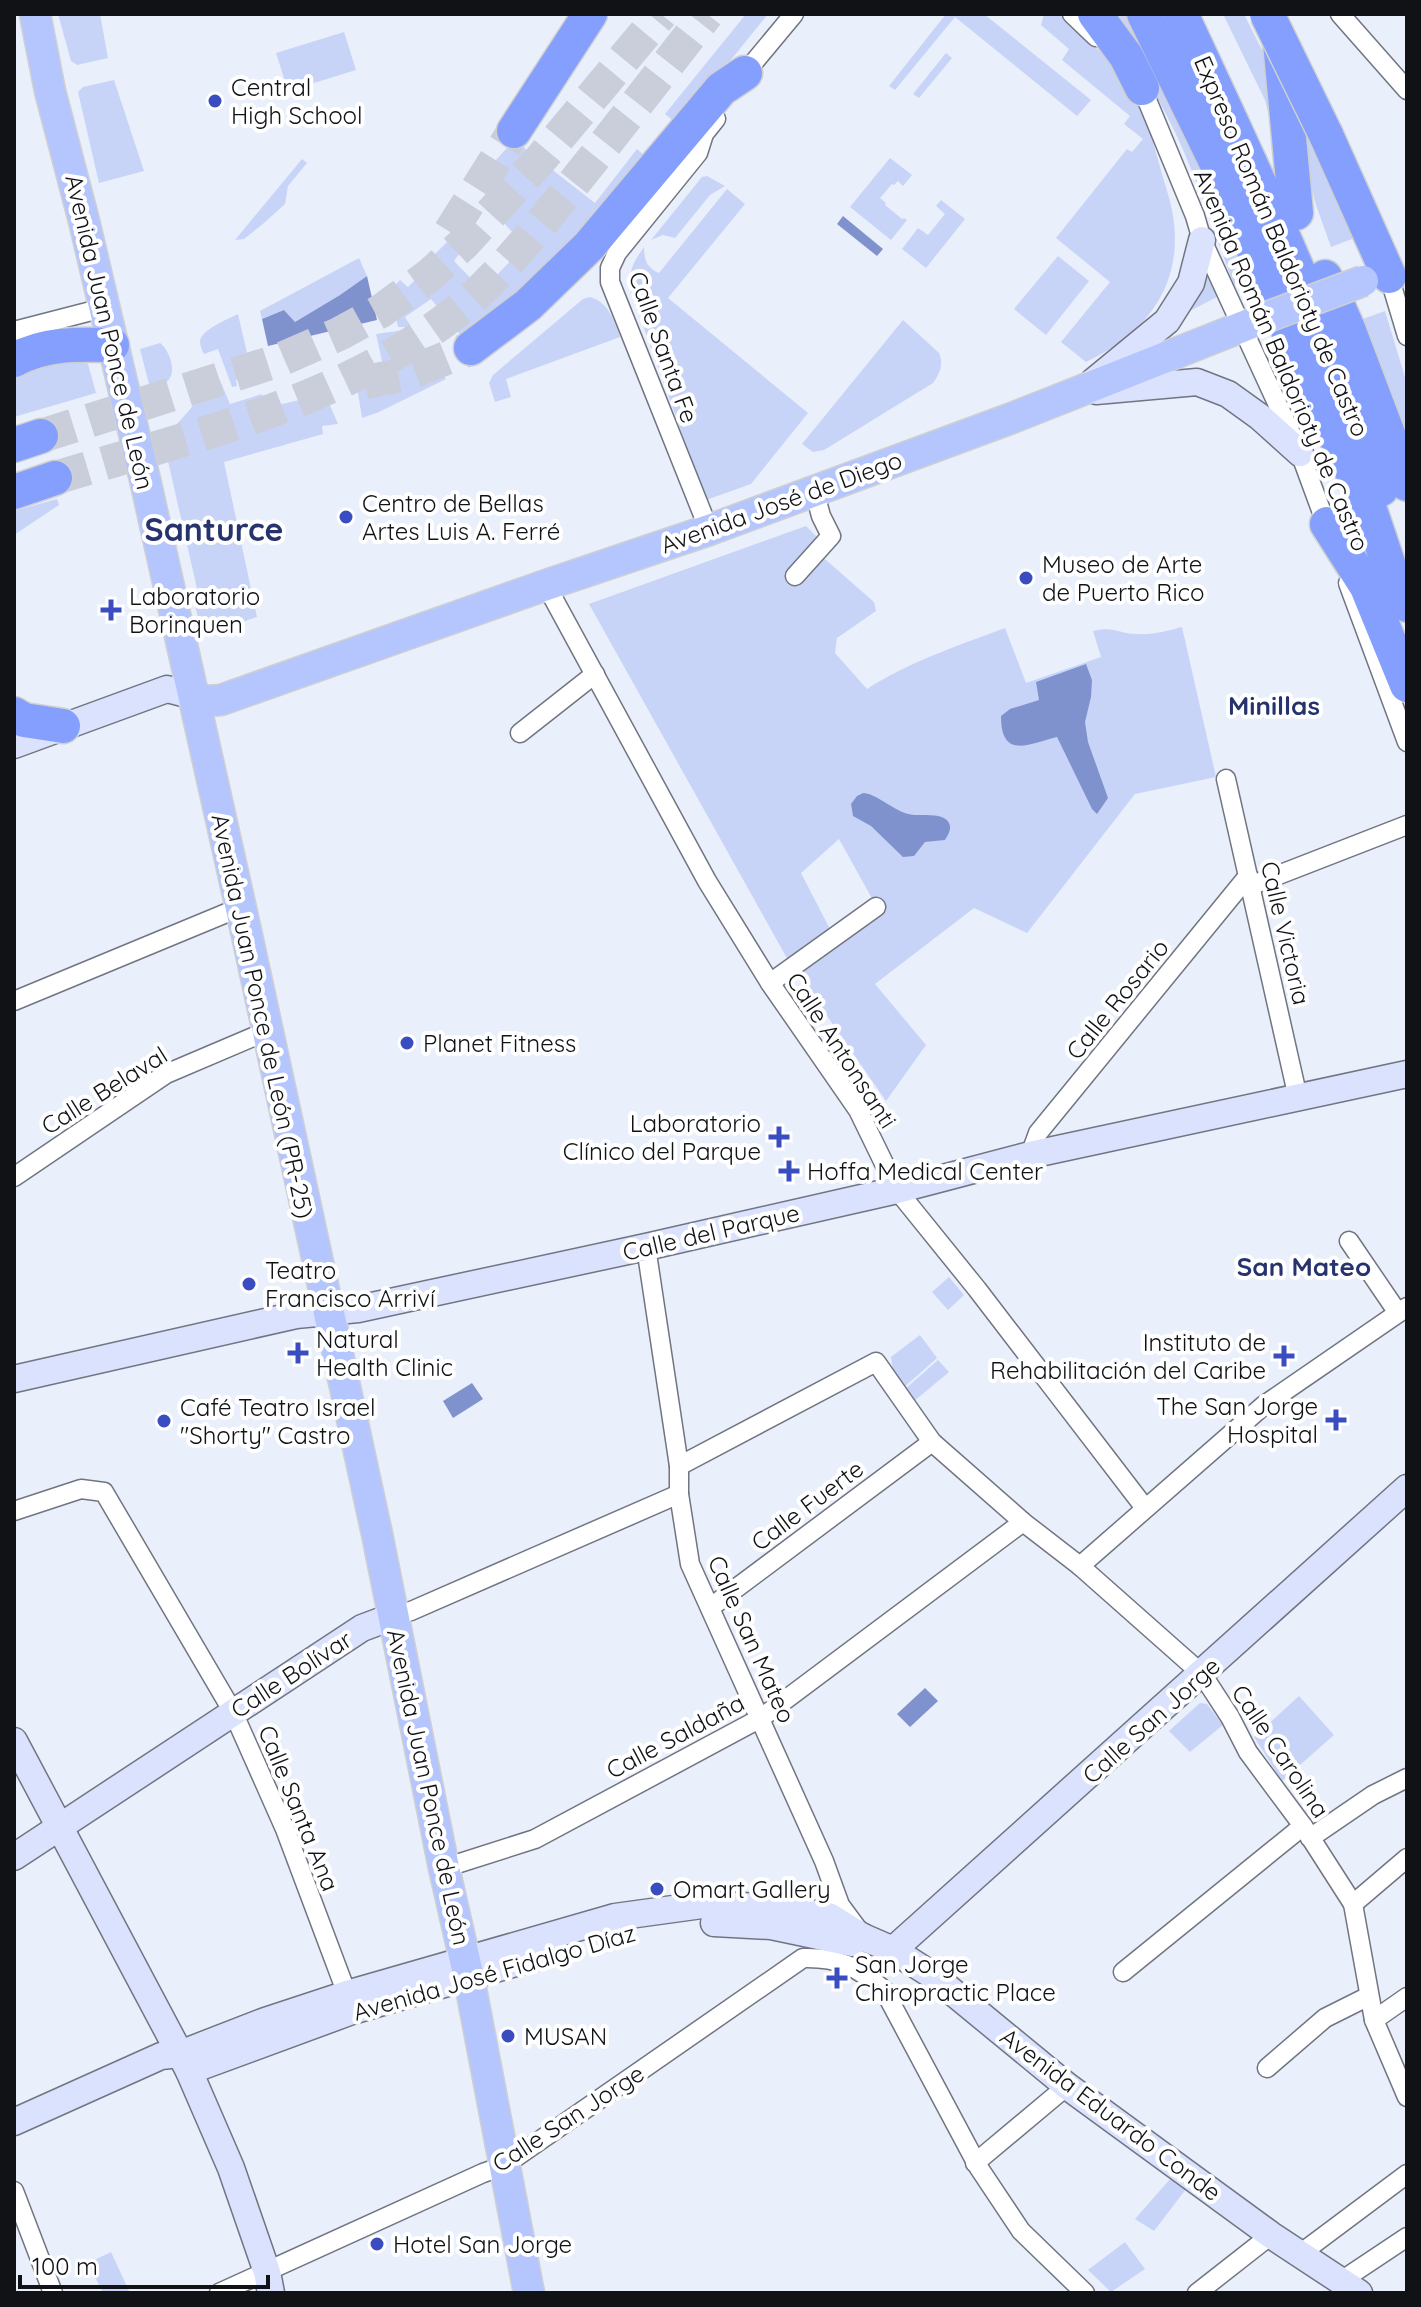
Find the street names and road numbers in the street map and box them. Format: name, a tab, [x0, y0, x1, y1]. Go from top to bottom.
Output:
street label: Expreso Román Baldorioty de Castro	[1188, 51, 1376, 441]
street label: Avenida Román Baldorioty de Castro	[1188, 164, 1376, 556]
street label: Avenida Juan Ponce de León	[59, 172, 161, 492]
street label: Calle Santa Fe	[623, 267, 705, 427]
street label: Avenida José de Diego	[656, 444, 906, 560]
street label: Avenida Juan Ponce de León (PR-25)	[205, 811, 321, 1221]
street label: Calle Victoria	[1255, 858, 1317, 1008]
street label: Calle Rosario	[1059, 933, 1175, 1065]
street label: Calle Antonsanti	[780, 966, 904, 1134]
street label: Calle Belaval	[36, 1039, 172, 1141]
street label: Calle del Parque	[620, 1197, 802, 1267]
street label: Calle Fuerte	[745, 1453, 869, 1557]
street label: Calle San Mateo	[702, 1551, 802, 1727]
street label: Calle Bolívar	[225, 1624, 357, 1724]
street label: Avenida Juan Ponce de León	[381, 1626, 477, 1948]
street label: Calle San Jorge	[1076, 1650, 1226, 1790]
street label: Calle Carolina	[1226, 1679, 1336, 1823]
street label: Calle Saldaña	[601, 1687, 749, 1785]
street label: Calle Santa Ana	[252, 1721, 346, 1895]
street label: Avenida José Fidalgo Díaz	[349, 1917, 639, 2027]
street label: Avenida Eduardo Conde	[995, 2021, 1227, 2207]
street label: Calle San Jorge	[487, 2058, 649, 2178]

